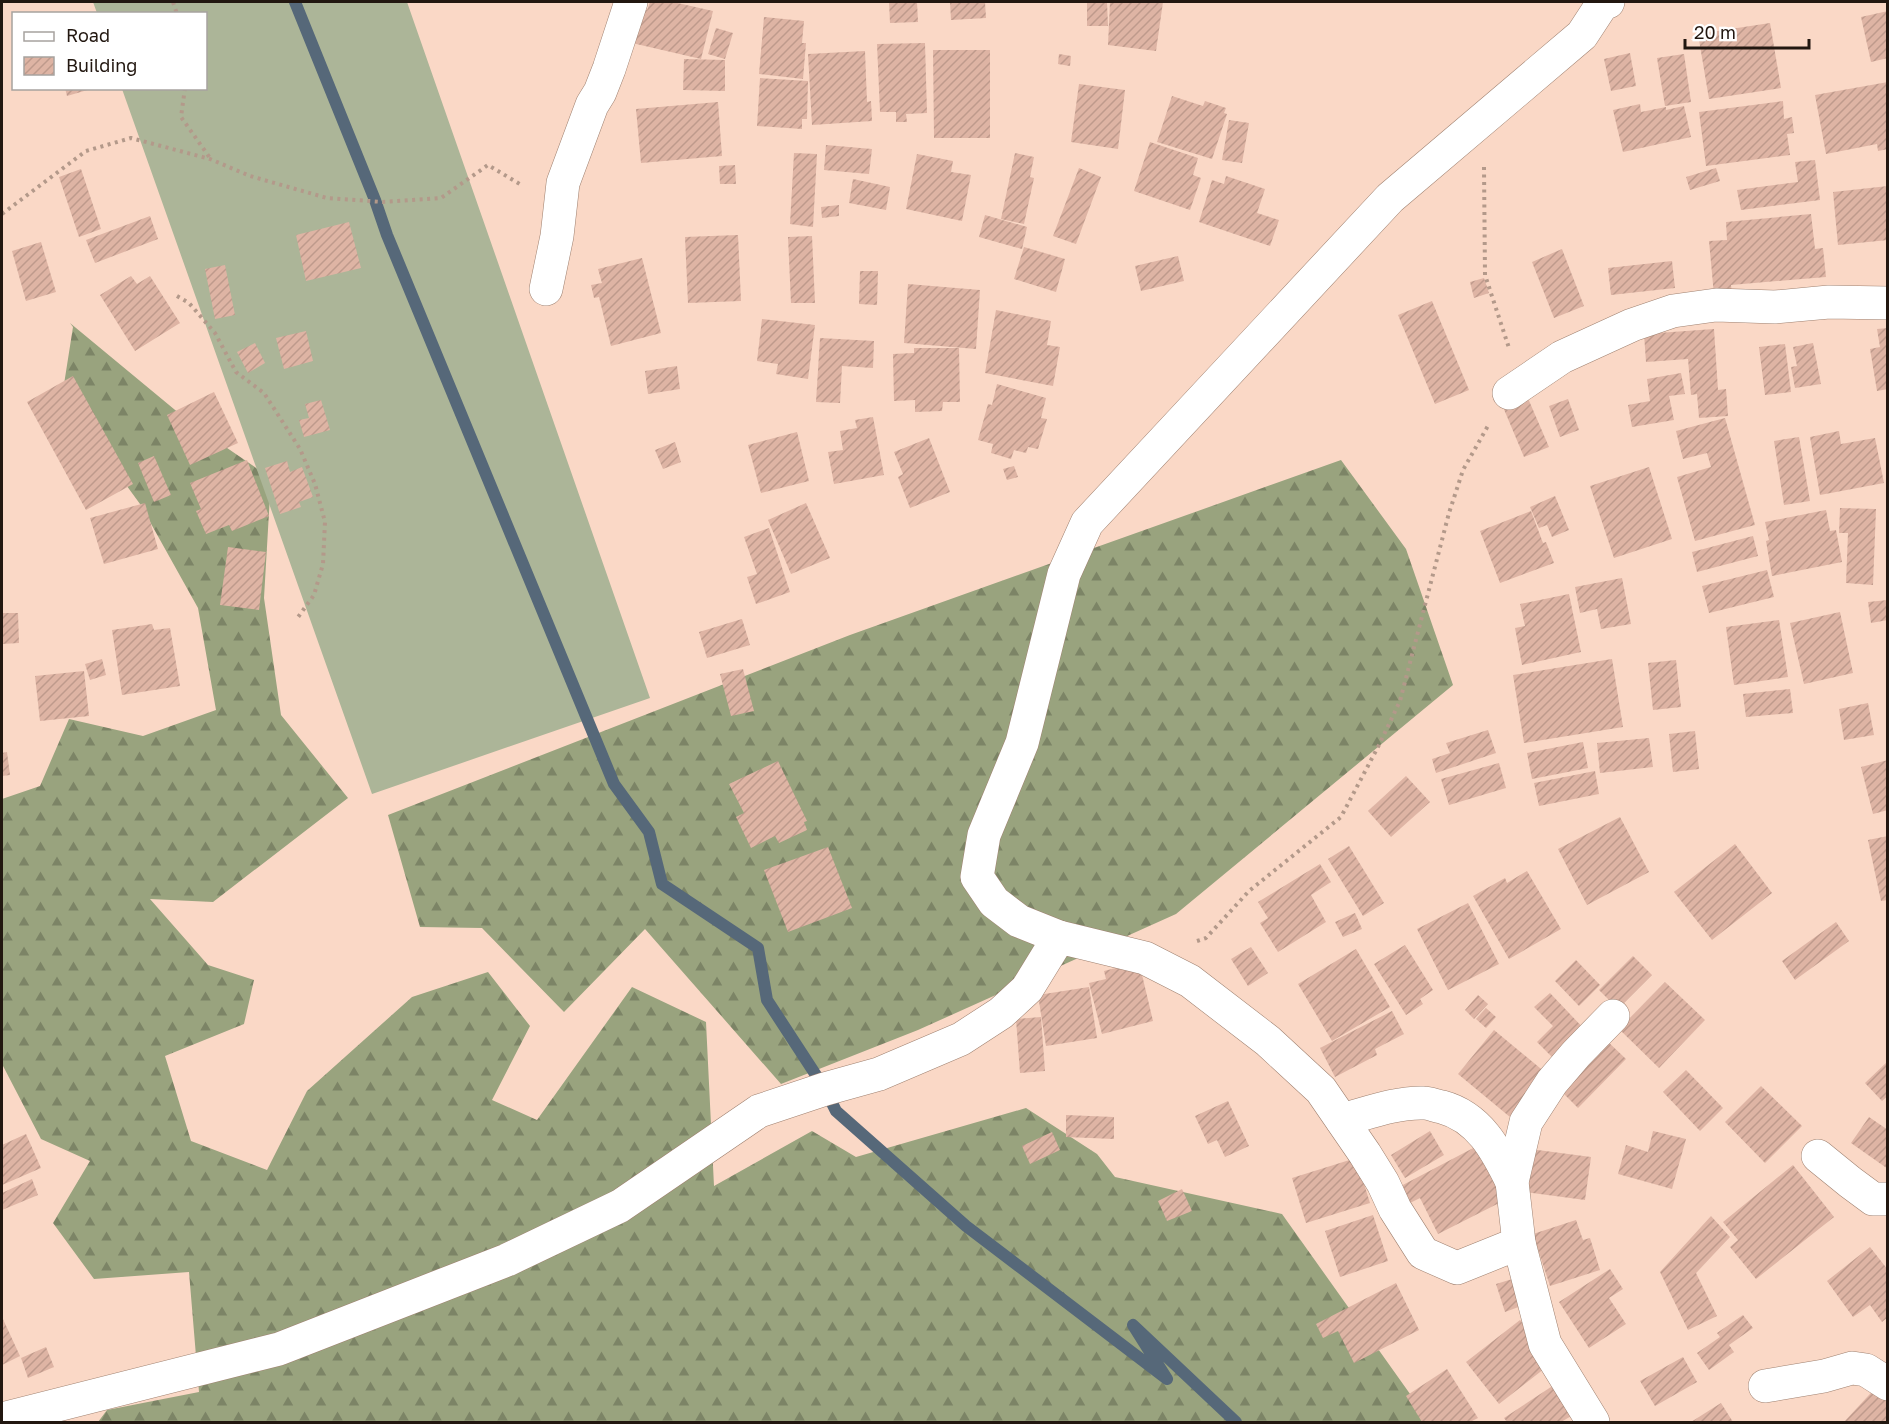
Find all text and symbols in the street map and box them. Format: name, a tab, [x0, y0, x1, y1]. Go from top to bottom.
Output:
legend	[12, 12, 207, 90]
scale bar	[1685, 12, 1810, 50]
text: 20 m	[1694, 21, 1736, 43]
text: Road	[66, 24, 110, 46]
text: Building	[66, 54, 137, 76]

